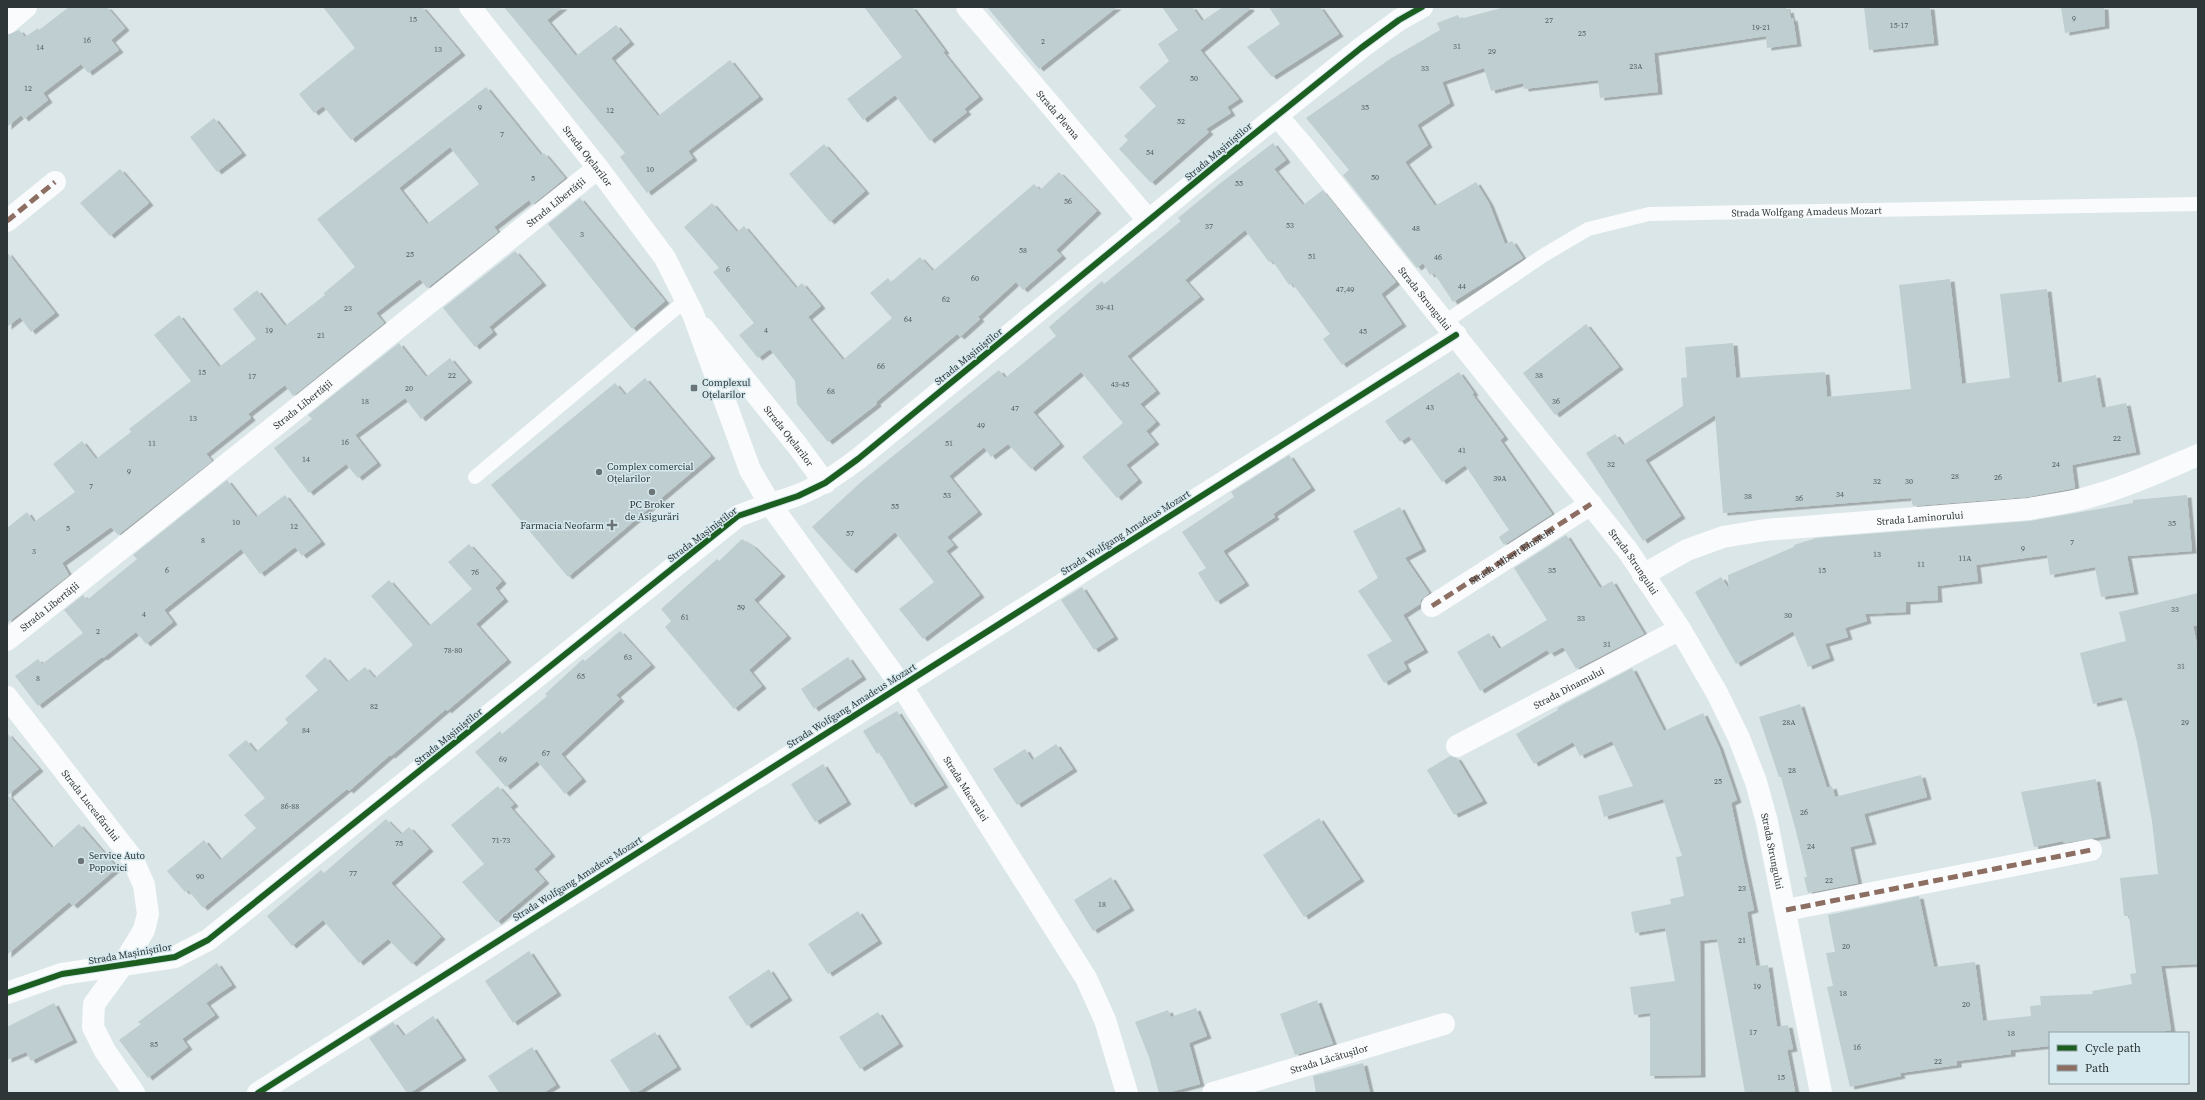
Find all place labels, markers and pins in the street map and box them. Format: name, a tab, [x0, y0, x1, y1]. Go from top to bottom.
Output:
place label: Complexul Oțelarilor	[702, 376, 751, 401]
marker: Complexul Oțelarilor	[689, 383, 699, 393]
place label: Complex comercial Oțelarilor	[607, 460, 694, 485]
marker: Complex comercial Oțelarilor	[594, 467, 604, 477]
marker: PC Broker de Asigurări	[647, 487, 657, 497]
place label: PC Broker de Asigurări	[625, 498, 679, 523]
place label: Farmacia Neofarm	[520, 519, 604, 532]
marker: Farmacia Neofarm	[607, 520, 617, 530]
place label: Service Auto Popovici	[89, 849, 145, 874]
marker: Service Auto Popovici	[76, 856, 86, 866]

